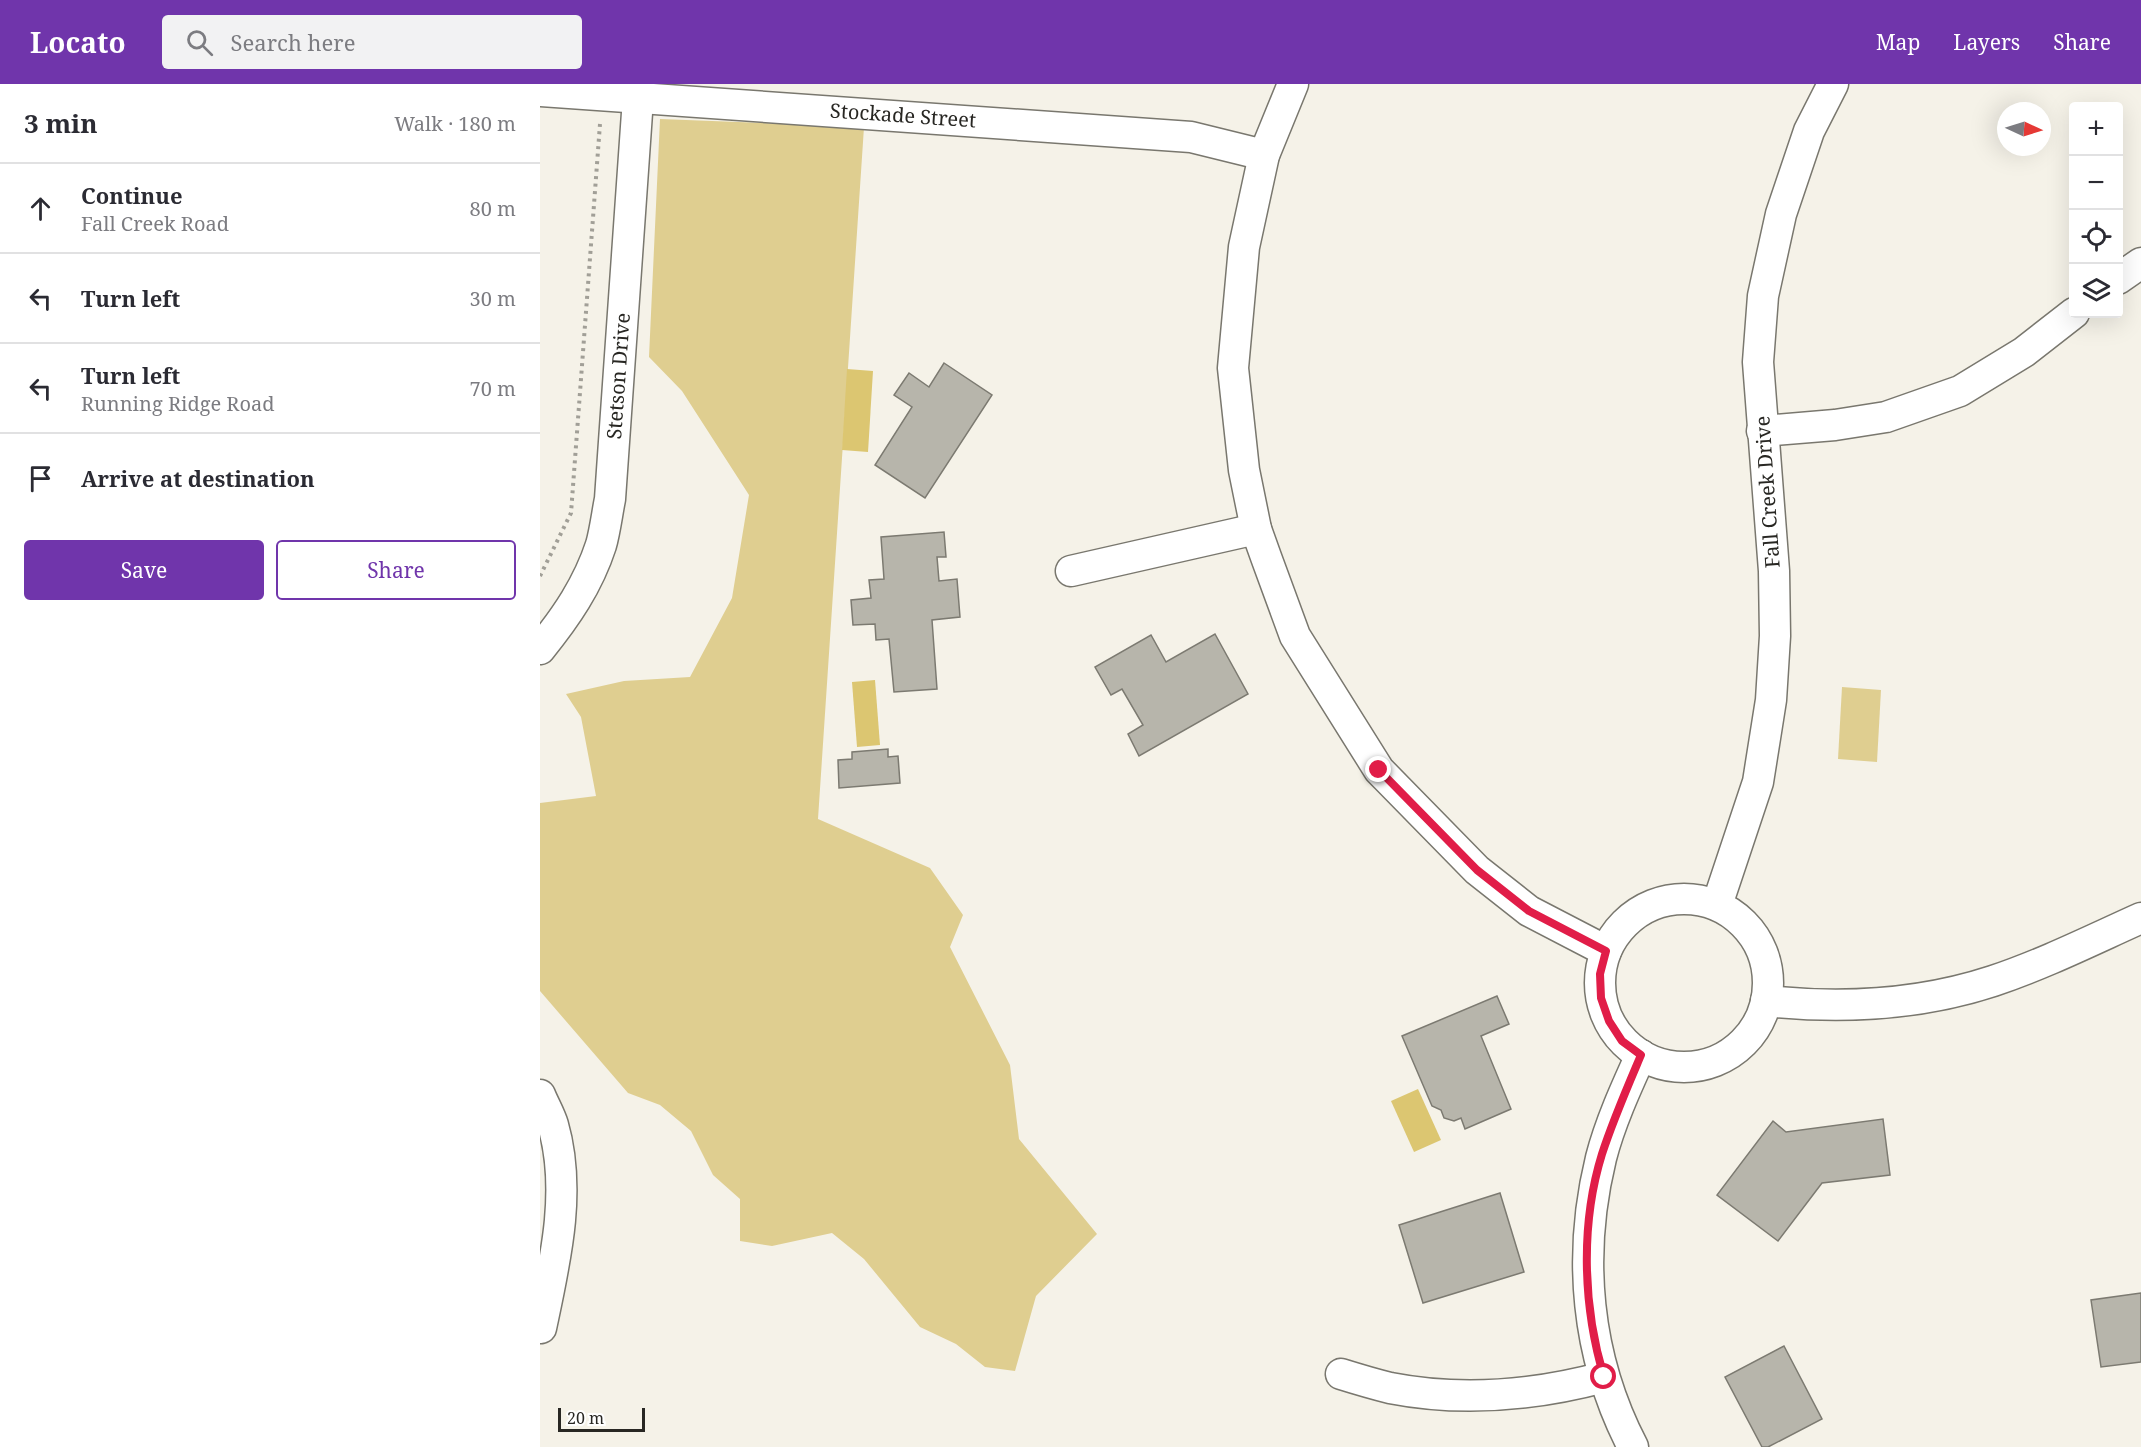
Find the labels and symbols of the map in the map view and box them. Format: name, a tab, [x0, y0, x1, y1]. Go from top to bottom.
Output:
street label: Stockade Street	[829, 96, 977, 134]
north arrow	[1997, 102, 2051, 156]
street label: Stetson Drive	[600, 312, 636, 440]
street label: Fall Creek Drive	[1748, 415, 1786, 569]
route end	[1365, 756, 1391, 782]
route start	[1590, 1363, 1616, 1389]
scale bar	[558, 1405, 645, 1432]

